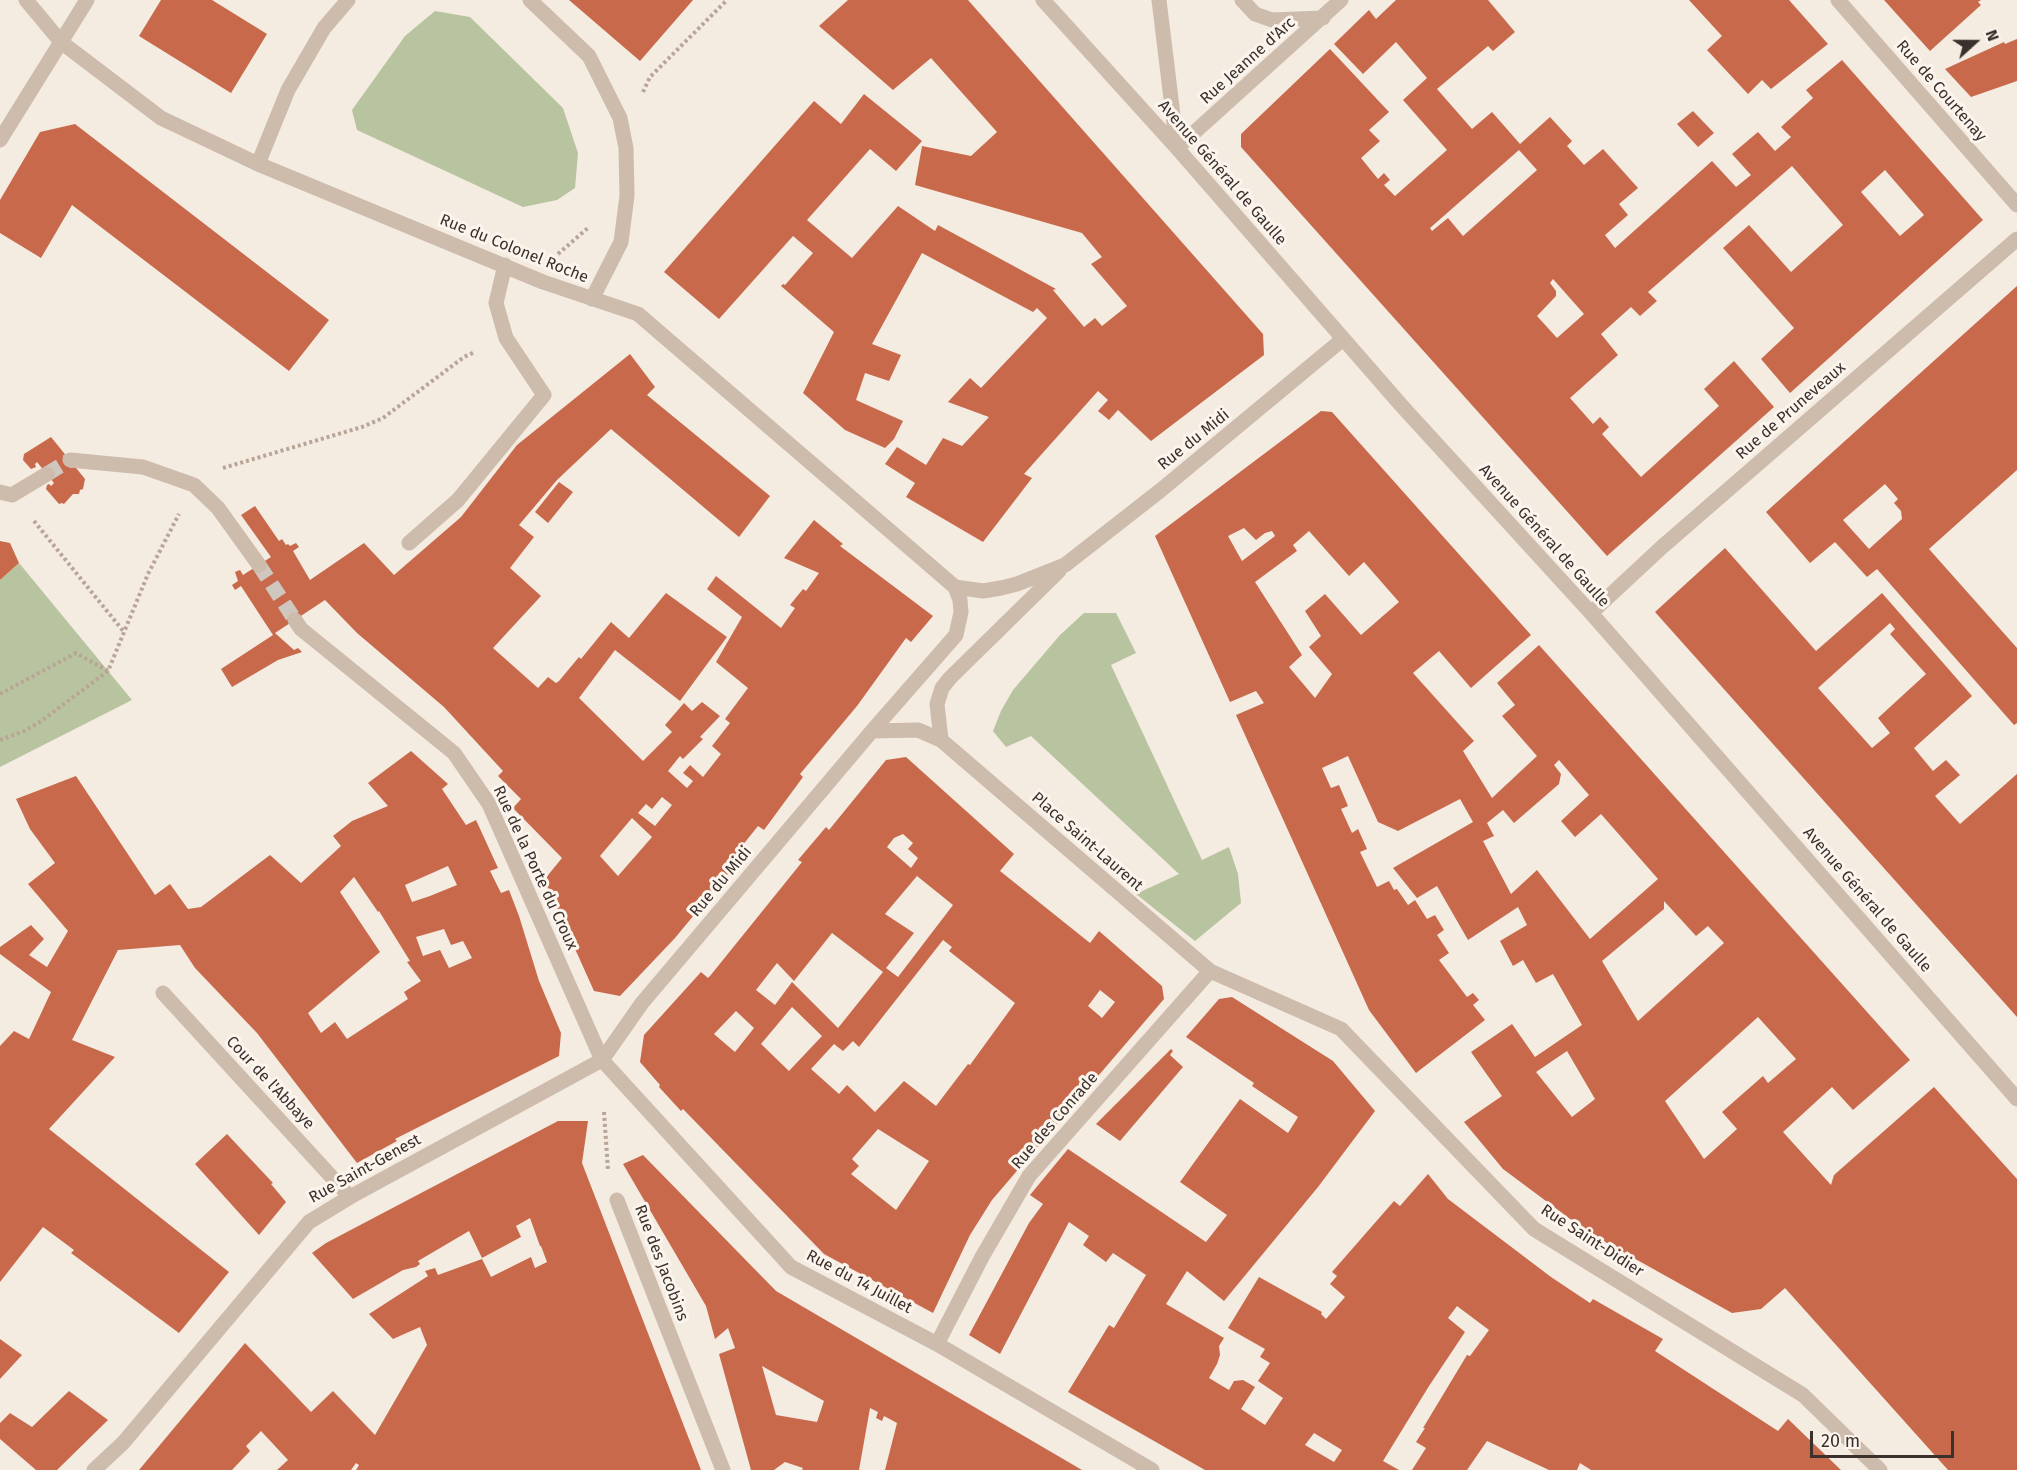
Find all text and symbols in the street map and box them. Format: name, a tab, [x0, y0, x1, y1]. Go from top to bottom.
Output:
north arrow	[1945, 12, 2005, 72]
street label: Rue Jeanne d'Arc	[1197, 13, 1299, 109]
text: N	[1981, 27, 2003, 44]
street label: Rue de Courtenay	[1892, 36, 1990, 146]
street label: Avenue Général de Gaulle	[1154, 97, 1290, 249]
street label: Rue du Colonel Roche	[437, 210, 591, 288]
street label: Rue de Pruneveaux	[1732, 358, 1850, 464]
street label: Rue du Midi	[1154, 405, 1234, 475]
street label: Avenue Général de Gaulle	[1475, 460, 1613, 612]
street label: Rue de la Porte du Croux	[489, 783, 581, 953]
street label: Place Saint-Laurent	[1027, 788, 1147, 896]
street label: Avenue Général de Gaulle	[1799, 824, 1935, 976]
street label: Rue du Midi	[686, 843, 756, 921]
street label: Cour de l'Abbaye	[222, 1032, 318, 1134]
street label: Rue des Conrade	[1008, 1069, 1102, 1173]
street label: Rue Saint-Genest	[306, 1130, 424, 1208]
street label: Rue Saint-Didier	[1537, 1201, 1647, 1281]
street label: Rue des Jacobins	[630, 1202, 692, 1324]
street label: Rue du 14 Juillet	[803, 1246, 915, 1318]
scale bar	[1813, 1419, 1957, 1457]
text: 20 m	[1821, 1430, 1860, 1452]

